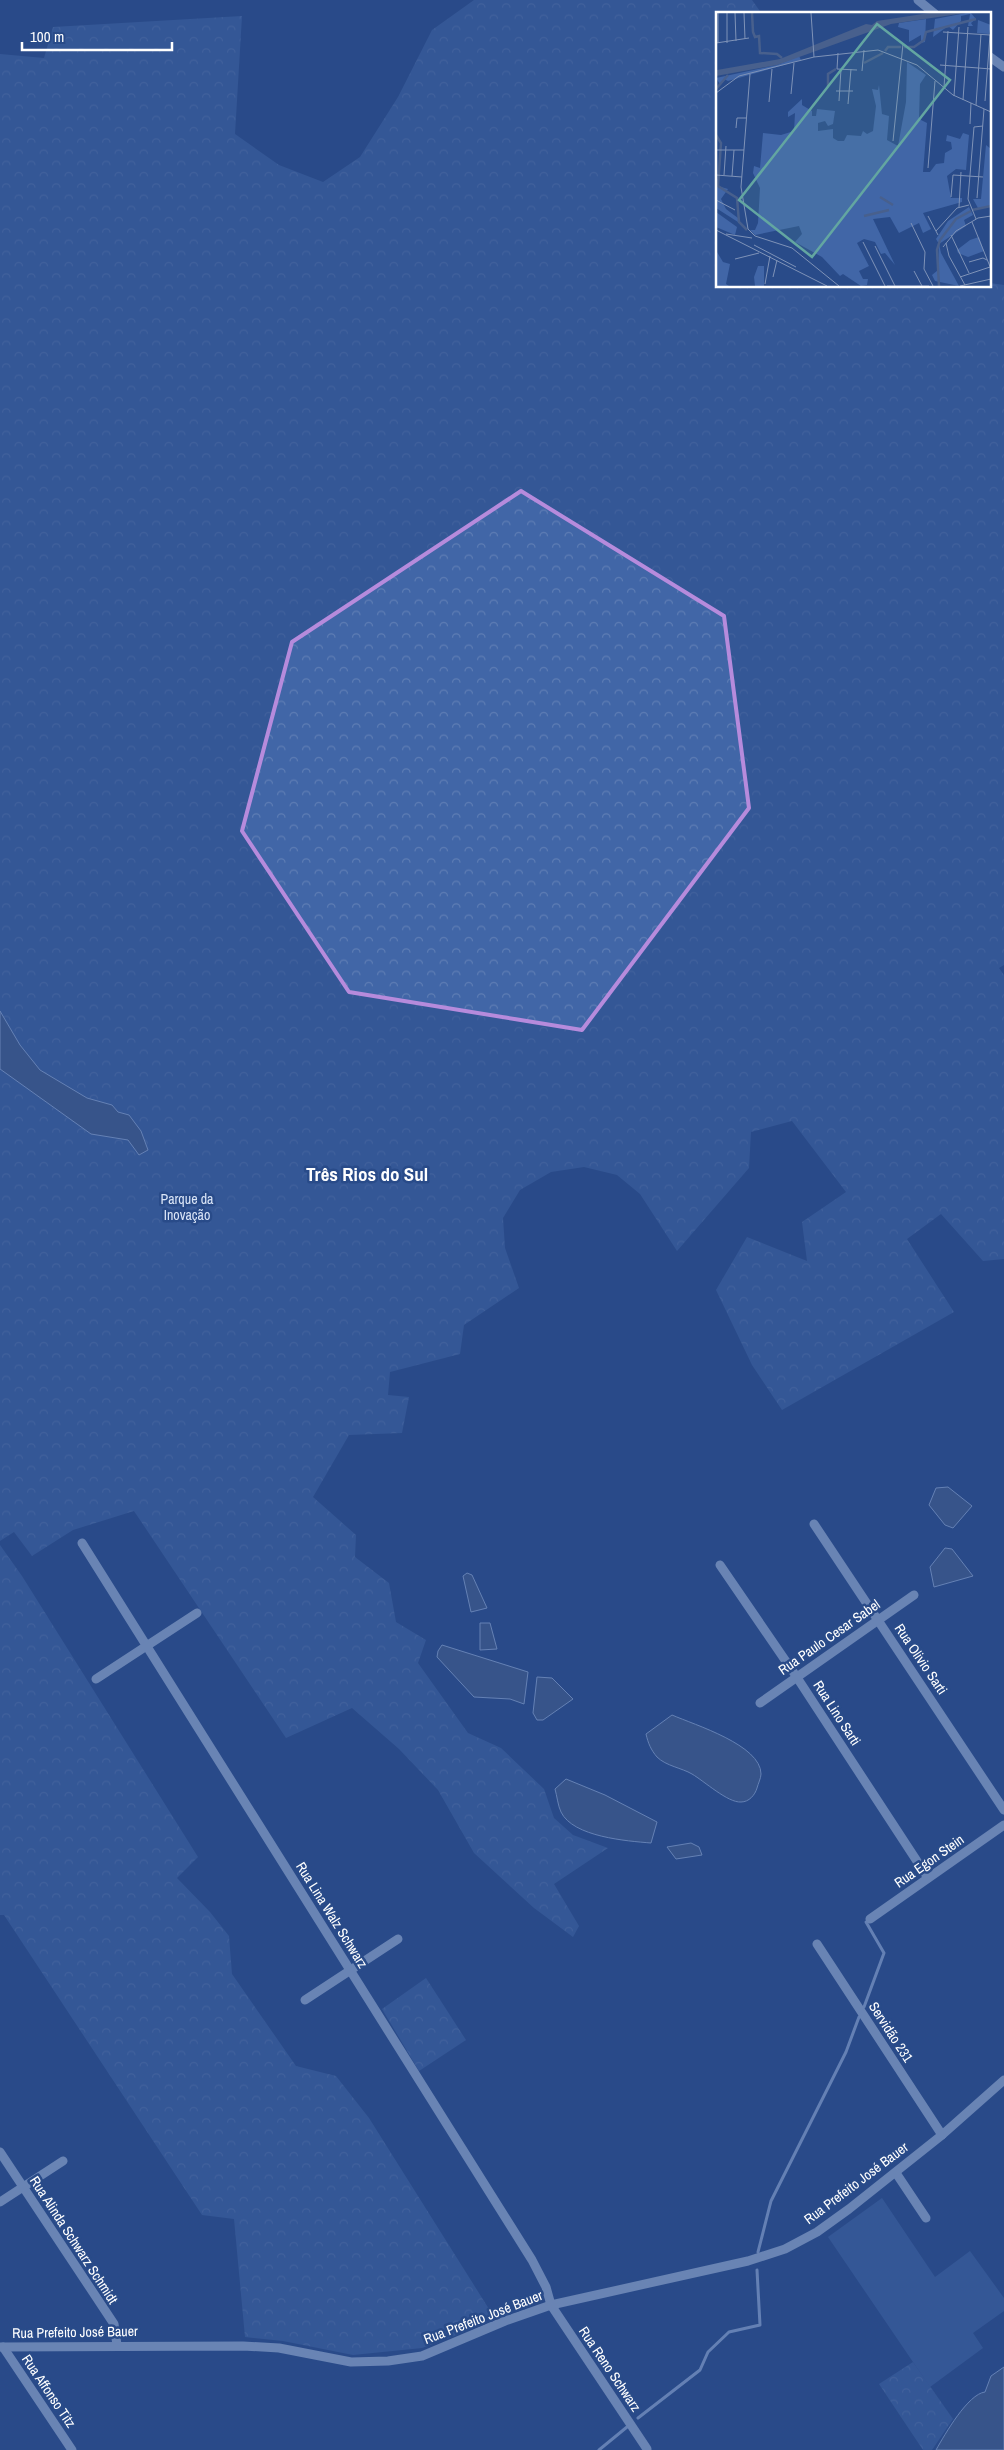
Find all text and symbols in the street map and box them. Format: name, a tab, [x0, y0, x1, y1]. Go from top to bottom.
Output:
inset map	[716, 12, 992, 288]
scale bar	[22, 20, 172, 52]
text: 100 m	[30, 26, 64, 47]
district label: Três Rios do Sul	[306, 1161, 428, 1187]
park label: Parque da Inovação	[161, 1190, 214, 1224]
street label: Rua Paulo Cesar Sabel	[775, 1595, 883, 1679]
street label: Rua Olivio Sarti	[891, 1620, 951, 1698]
street label: Rua Lino Sarti	[809, 1677, 865, 1749]
street label: Rua Egon Stein	[891, 1830, 967, 1892]
street label: Rua Lina Walz Schwarz	[292, 1858, 372, 1972]
street label: Servidão 231	[865, 1998, 917, 2066]
street label: Rua Prefeito José Bauer	[800, 2138, 912, 2228]
street label: Rua Alinda Schwarz Schmidt	[26, 2173, 122, 2307]
street label: Rua Prefeito José Bauer	[421, 2286, 545, 2348]
street label: Rua Prefeito José Bauer	[12, 2322, 138, 2342]
street label: Rua Reno Schwarz	[575, 2323, 645, 2415]
street label: Rua Affonso Titz	[18, 2351, 80, 2431]

